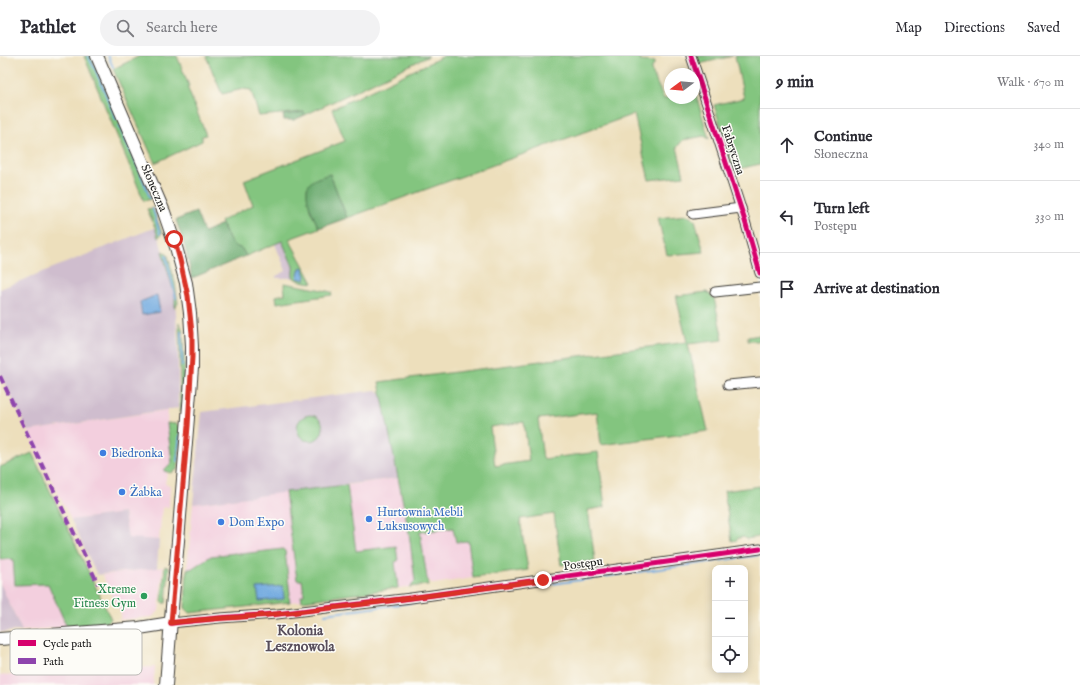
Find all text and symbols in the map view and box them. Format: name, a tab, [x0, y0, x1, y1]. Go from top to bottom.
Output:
search box	[100, 10, 380, 46]
text: Pathlet	[20, 16, 76, 40]
icon: search	[114, 17, 136, 39]
text: Search here	[146, 18, 218, 37]
text: Map	[895, 19, 922, 37]
text: Directions	[944, 19, 1005, 37]
text: Saved	[1027, 19, 1060, 37]
north arrow	[664, 68, 700, 104]
text: 9 min	[776, 72, 814, 93]
text: Walk · 670 m	[997, 74, 1064, 91]
street label: Fabryczna	[718, 123, 748, 178]
text: Continue	[814, 127, 872, 146]
icon: ahead	[776, 134, 798, 156]
text: 340 m	[1034, 136, 1064, 153]
text: Słoneczna	[814, 146, 868, 163]
street label: Słoneczna	[137, 162, 171, 215]
text: Turn left	[814, 199, 870, 218]
icon: left	[776, 206, 798, 228]
text: 330 m	[1035, 208, 1064, 225]
text: Postępu	[814, 218, 857, 235]
route start	[165, 230, 183, 248]
icon: arrive	[776, 278, 798, 300]
text: Arrive at destination	[814, 279, 940, 298]
place label: Biedronka	[111, 446, 164, 461]
marker: Biedronka	[98, 448, 108, 458]
place label: Żabka	[130, 484, 162, 500]
marker: Żabka	[117, 487, 127, 497]
place label: Hurtownia Mebli Luksusowych	[377, 505, 463, 534]
marker: Hurtownia Mebli Luksusowych	[364, 514, 374, 524]
place label: Dom Expo	[229, 515, 285, 531]
marker: Dom Expo	[216, 517, 226, 527]
street label: Postępu	[562, 554, 604, 575]
map controls	[712, 565, 748, 673]
button: +	[712, 565, 748, 601]
route end	[534, 571, 552, 589]
place label: Xtreme Fitness Gym	[73, 582, 136, 611]
marker: Xtreme Fitness Gym	[139, 591, 149, 601]
button: −	[712, 601, 748, 637]
district label: Kolonia Lesznowola	[265, 622, 336, 656]
legend	[10, 629, 142, 675]
text: Cycle path	[43, 637, 92, 651]
button: locate	[712, 637, 748, 673]
text: Path	[43, 655, 64, 669]

